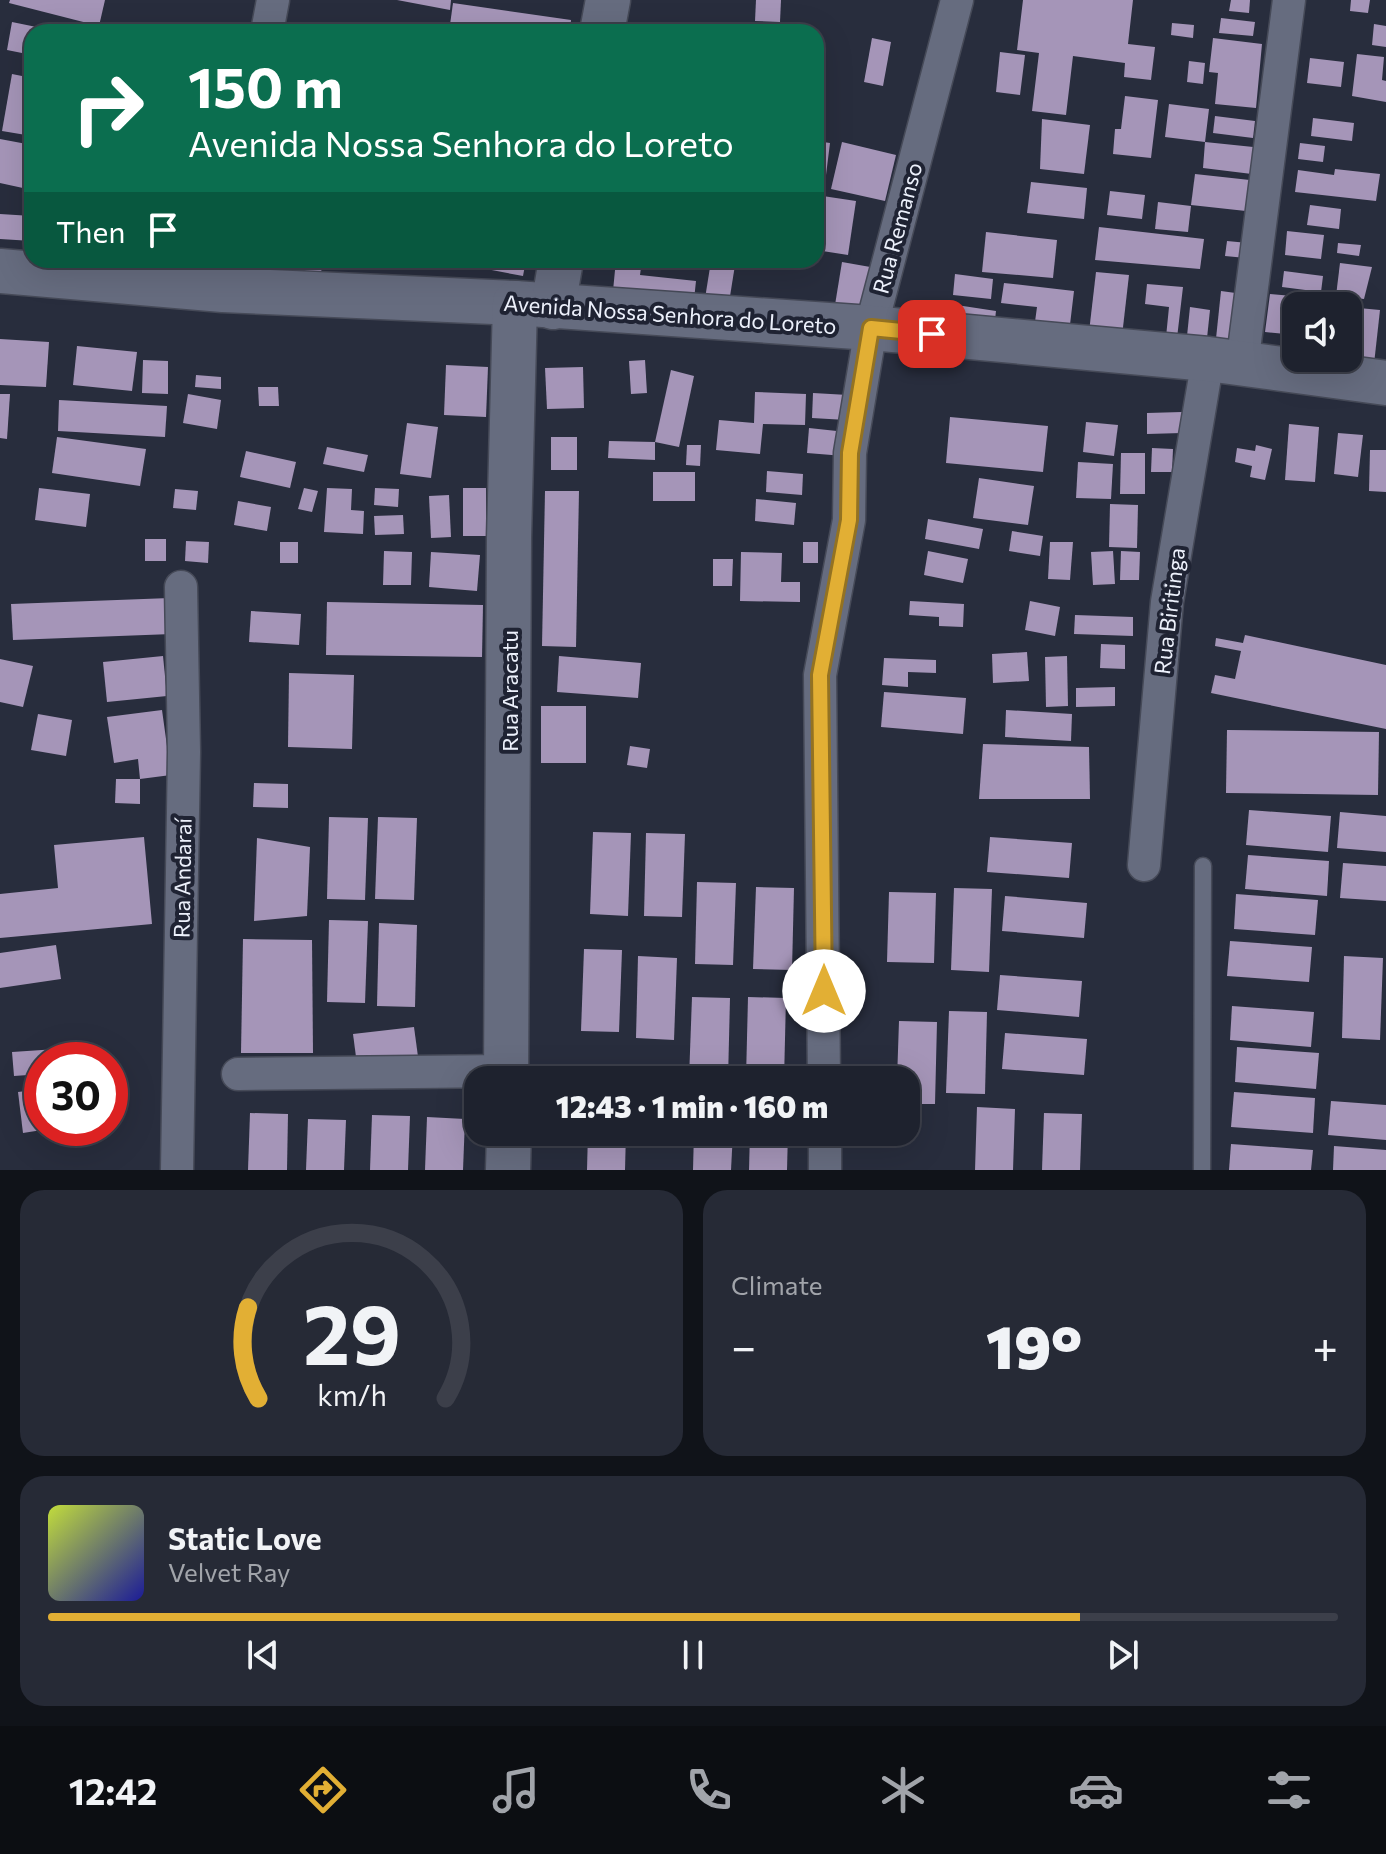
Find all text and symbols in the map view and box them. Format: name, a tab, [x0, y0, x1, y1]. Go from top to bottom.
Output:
text: 150 m	[188, 51, 343, 120]
icon: right	[56, 56, 160, 160]
text: Avenida Nossa Senhora do Loreto	[188, 120, 734, 164]
street label: Rua Remanso	[867, 159, 927, 297]
icon: arrive	[141, 208, 185, 252]
text: Then	[56, 212, 125, 249]
street label: Avenida Nossa Senhora do Loreto	[503, 289, 837, 339]
map controls	[1282, 292, 1362, 372]
button: sound	[1282, 292, 1362, 372]
pin	[898, 300, 966, 368]
icon: arrive	[910, 312, 954, 356]
street label: Rua Biritinga	[1148, 546, 1190, 676]
street label: Rua Aracatu	[496, 630, 523, 752]
street label: Rua Andaraí	[167, 816, 197, 938]
position arrow	[782, 949, 866, 1033]
speed limit sign: 30	[24, 1042, 128, 1146]
text: 12:43 · 1 min · 160 m	[556, 1087, 828, 1124]
text: Climate	[731, 1269, 823, 1300]
text: 29	[302, 1280, 401, 1382]
text: 19°	[986, 1308, 1082, 1381]
text: −	[731, 1318, 756, 1372]
text: +	[1312, 1318, 1338, 1372]
text: km/h	[317, 1377, 386, 1412]
text: Static Love	[168, 1519, 322, 1556]
text: Velvet Ray	[168, 1556, 291, 1587]
icon: previous	[241, 1633, 285, 1677]
icon: pause	[671, 1633, 715, 1677]
icon: next	[1101, 1633, 1145, 1677]
icon: directions	[295, 1762, 351, 1818]
icon: music	[488, 1762, 544, 1818]
icon: phone	[681, 1762, 737, 1818]
icon: climate	[875, 1762, 931, 1818]
icon: car	[1068, 1762, 1124, 1818]
icon: filters	[1261, 1762, 1317, 1818]
text: 12:42	[69, 1768, 157, 1812]

